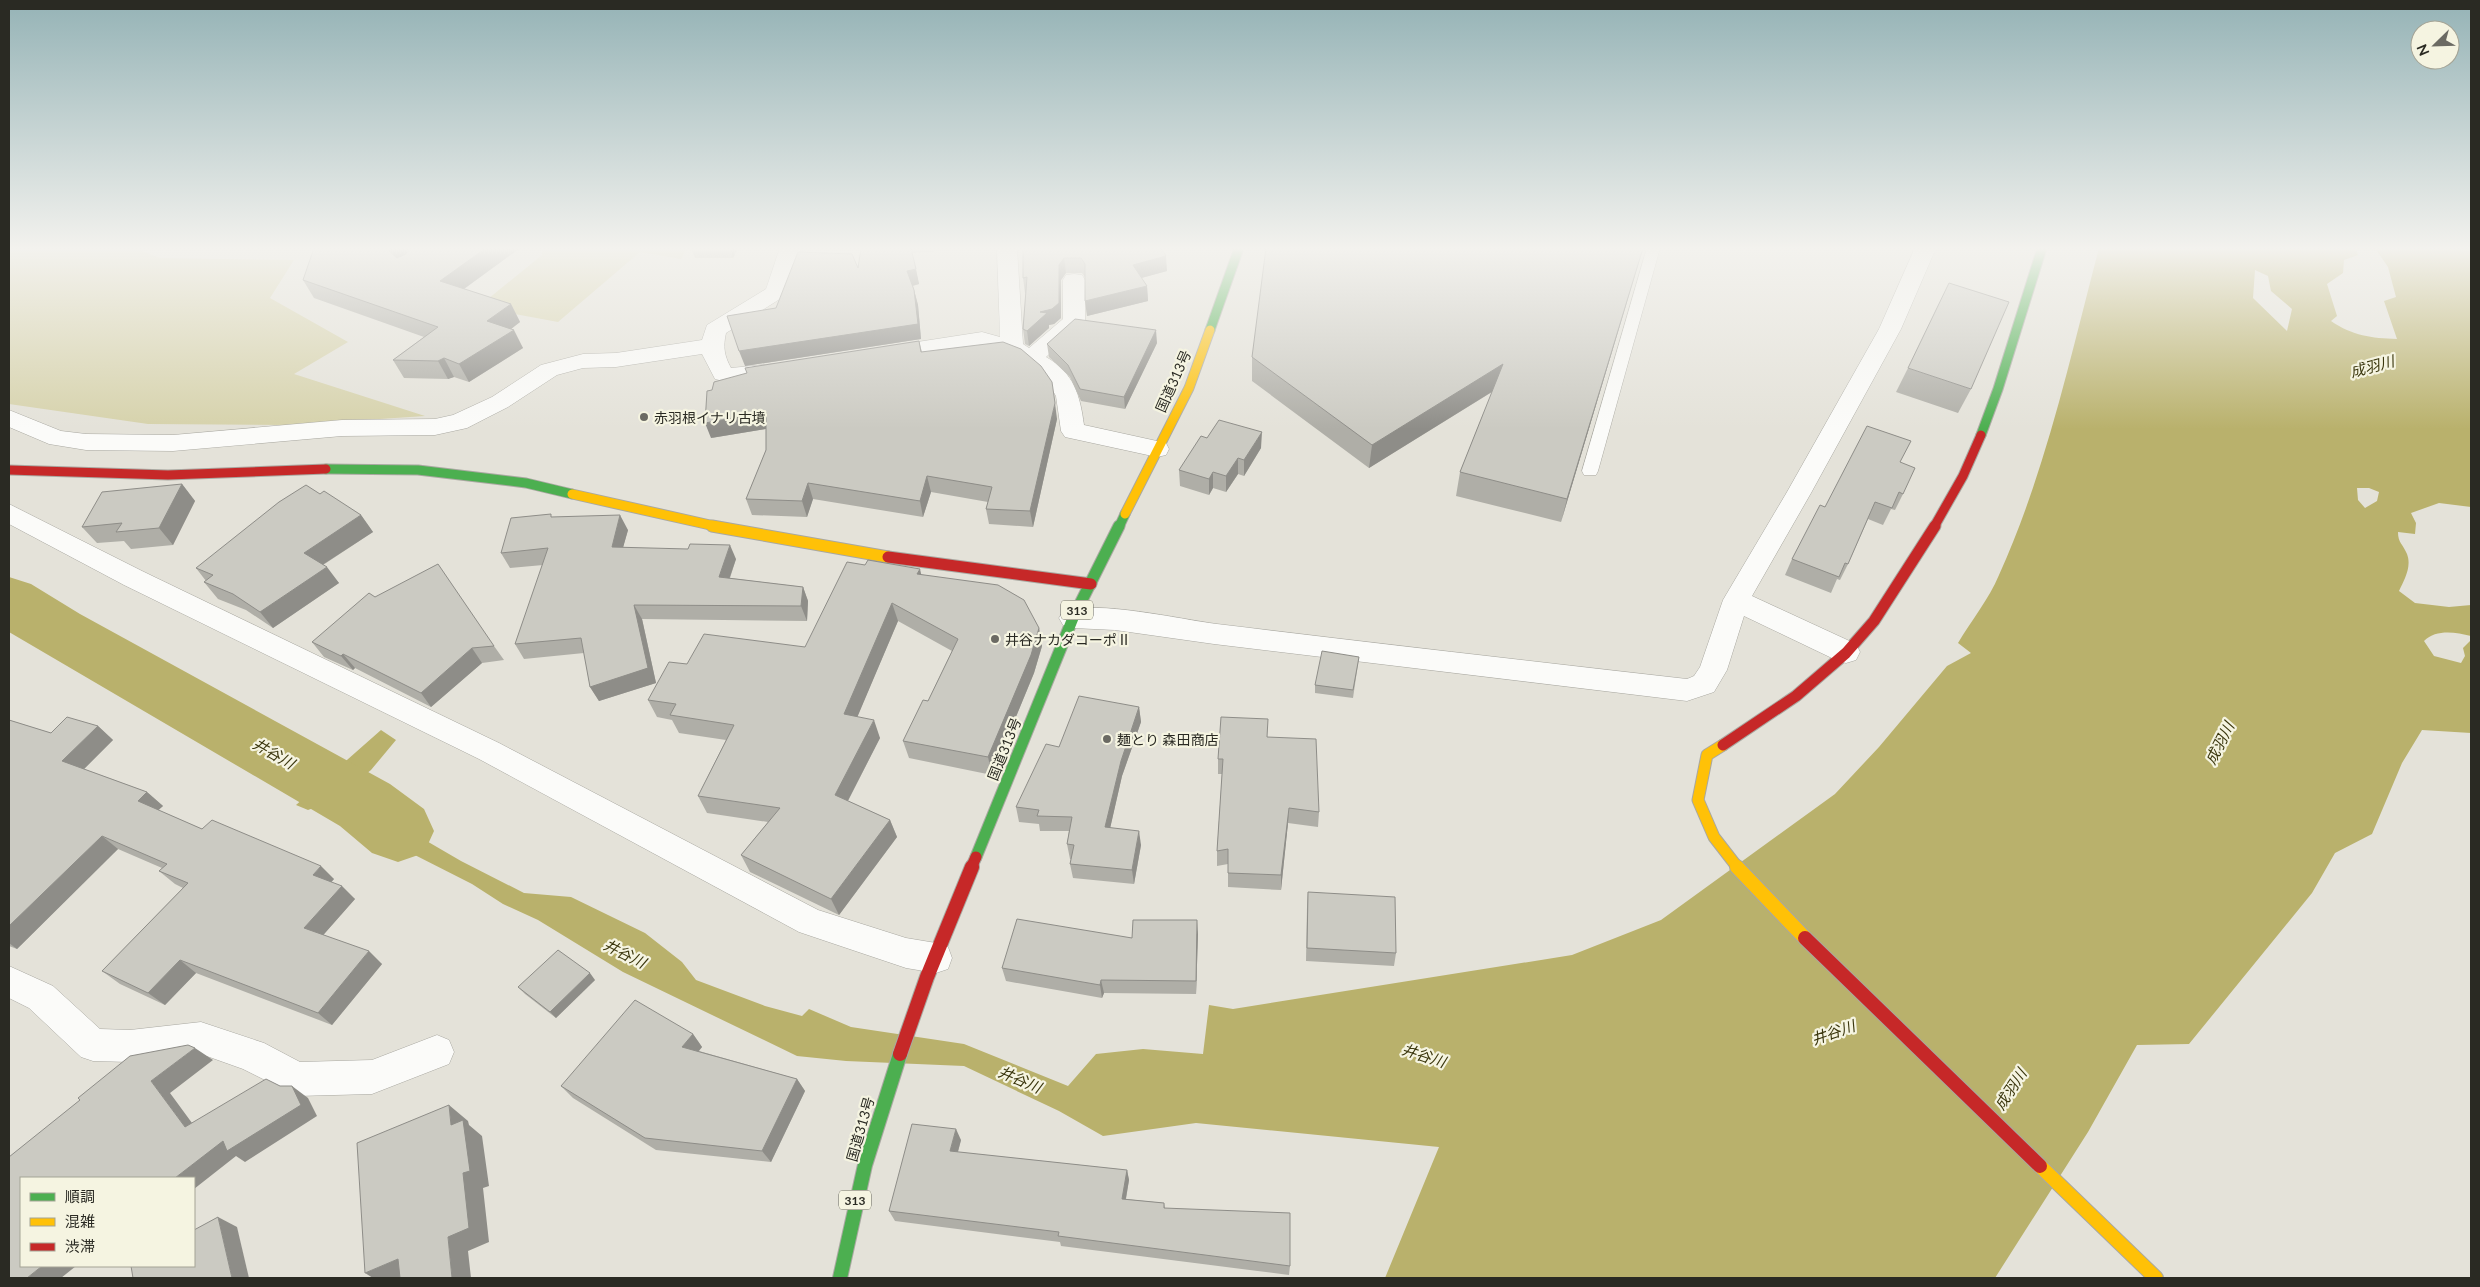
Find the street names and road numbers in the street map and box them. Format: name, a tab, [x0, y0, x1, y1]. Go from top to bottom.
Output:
street label: 国道313号	[1152, 347, 1194, 415]
road number: 313	[1061, 600, 1093, 620]
street label: 国道313号	[984, 715, 1024, 783]
street label: 国道313号	[843, 1095, 877, 1163]
road number: 313	[839, 1190, 871, 1210]

